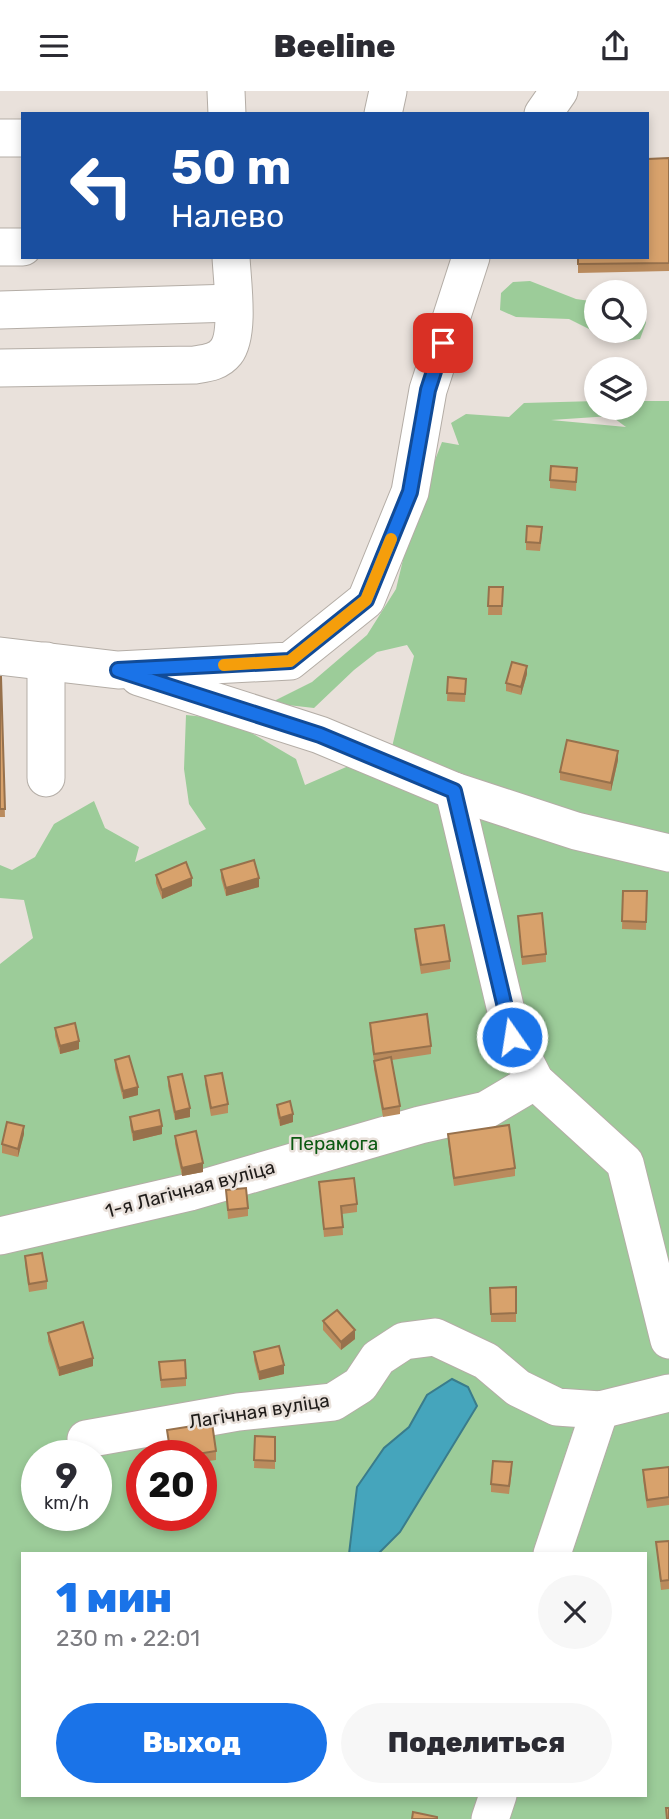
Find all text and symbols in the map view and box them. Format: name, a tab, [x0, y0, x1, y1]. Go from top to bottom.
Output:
icon: menu	[35, 27, 73, 65]
text: Beeline	[273, 27, 396, 65]
icon: share	[596, 27, 634, 65]
text: 50 m	[171, 138, 291, 196]
icon: left	[56, 140, 147, 231]
text: Налево	[171, 197, 284, 235]
map controls	[584, 280, 647, 420]
button: search	[584, 280, 647, 343]
pin	[413, 313, 473, 373]
icon: arrive	[424, 324, 462, 362]
button: layers	[584, 357, 647, 420]
position arrow	[475, 1000, 549, 1074]
park label: Перамога	[290, 1132, 378, 1155]
street label: 1-я Лагічная вуліца	[103, 1155, 277, 1223]
street label: Лагічная вуліца	[187, 1388, 331, 1434]
speed limit sign: 20	[126, 1440, 217, 1531]
text: 9	[55, 1455, 78, 1497]
text: km/h	[44, 1492, 89, 1514]
text: 1 мин	[56, 1573, 172, 1623]
button: close	[538, 1575, 612, 1649]
text: 230 m · 22:01	[56, 1624, 200, 1652]
button: Выход	[56, 1703, 327, 1783]
button: Поделиться	[341, 1703, 612, 1783]

